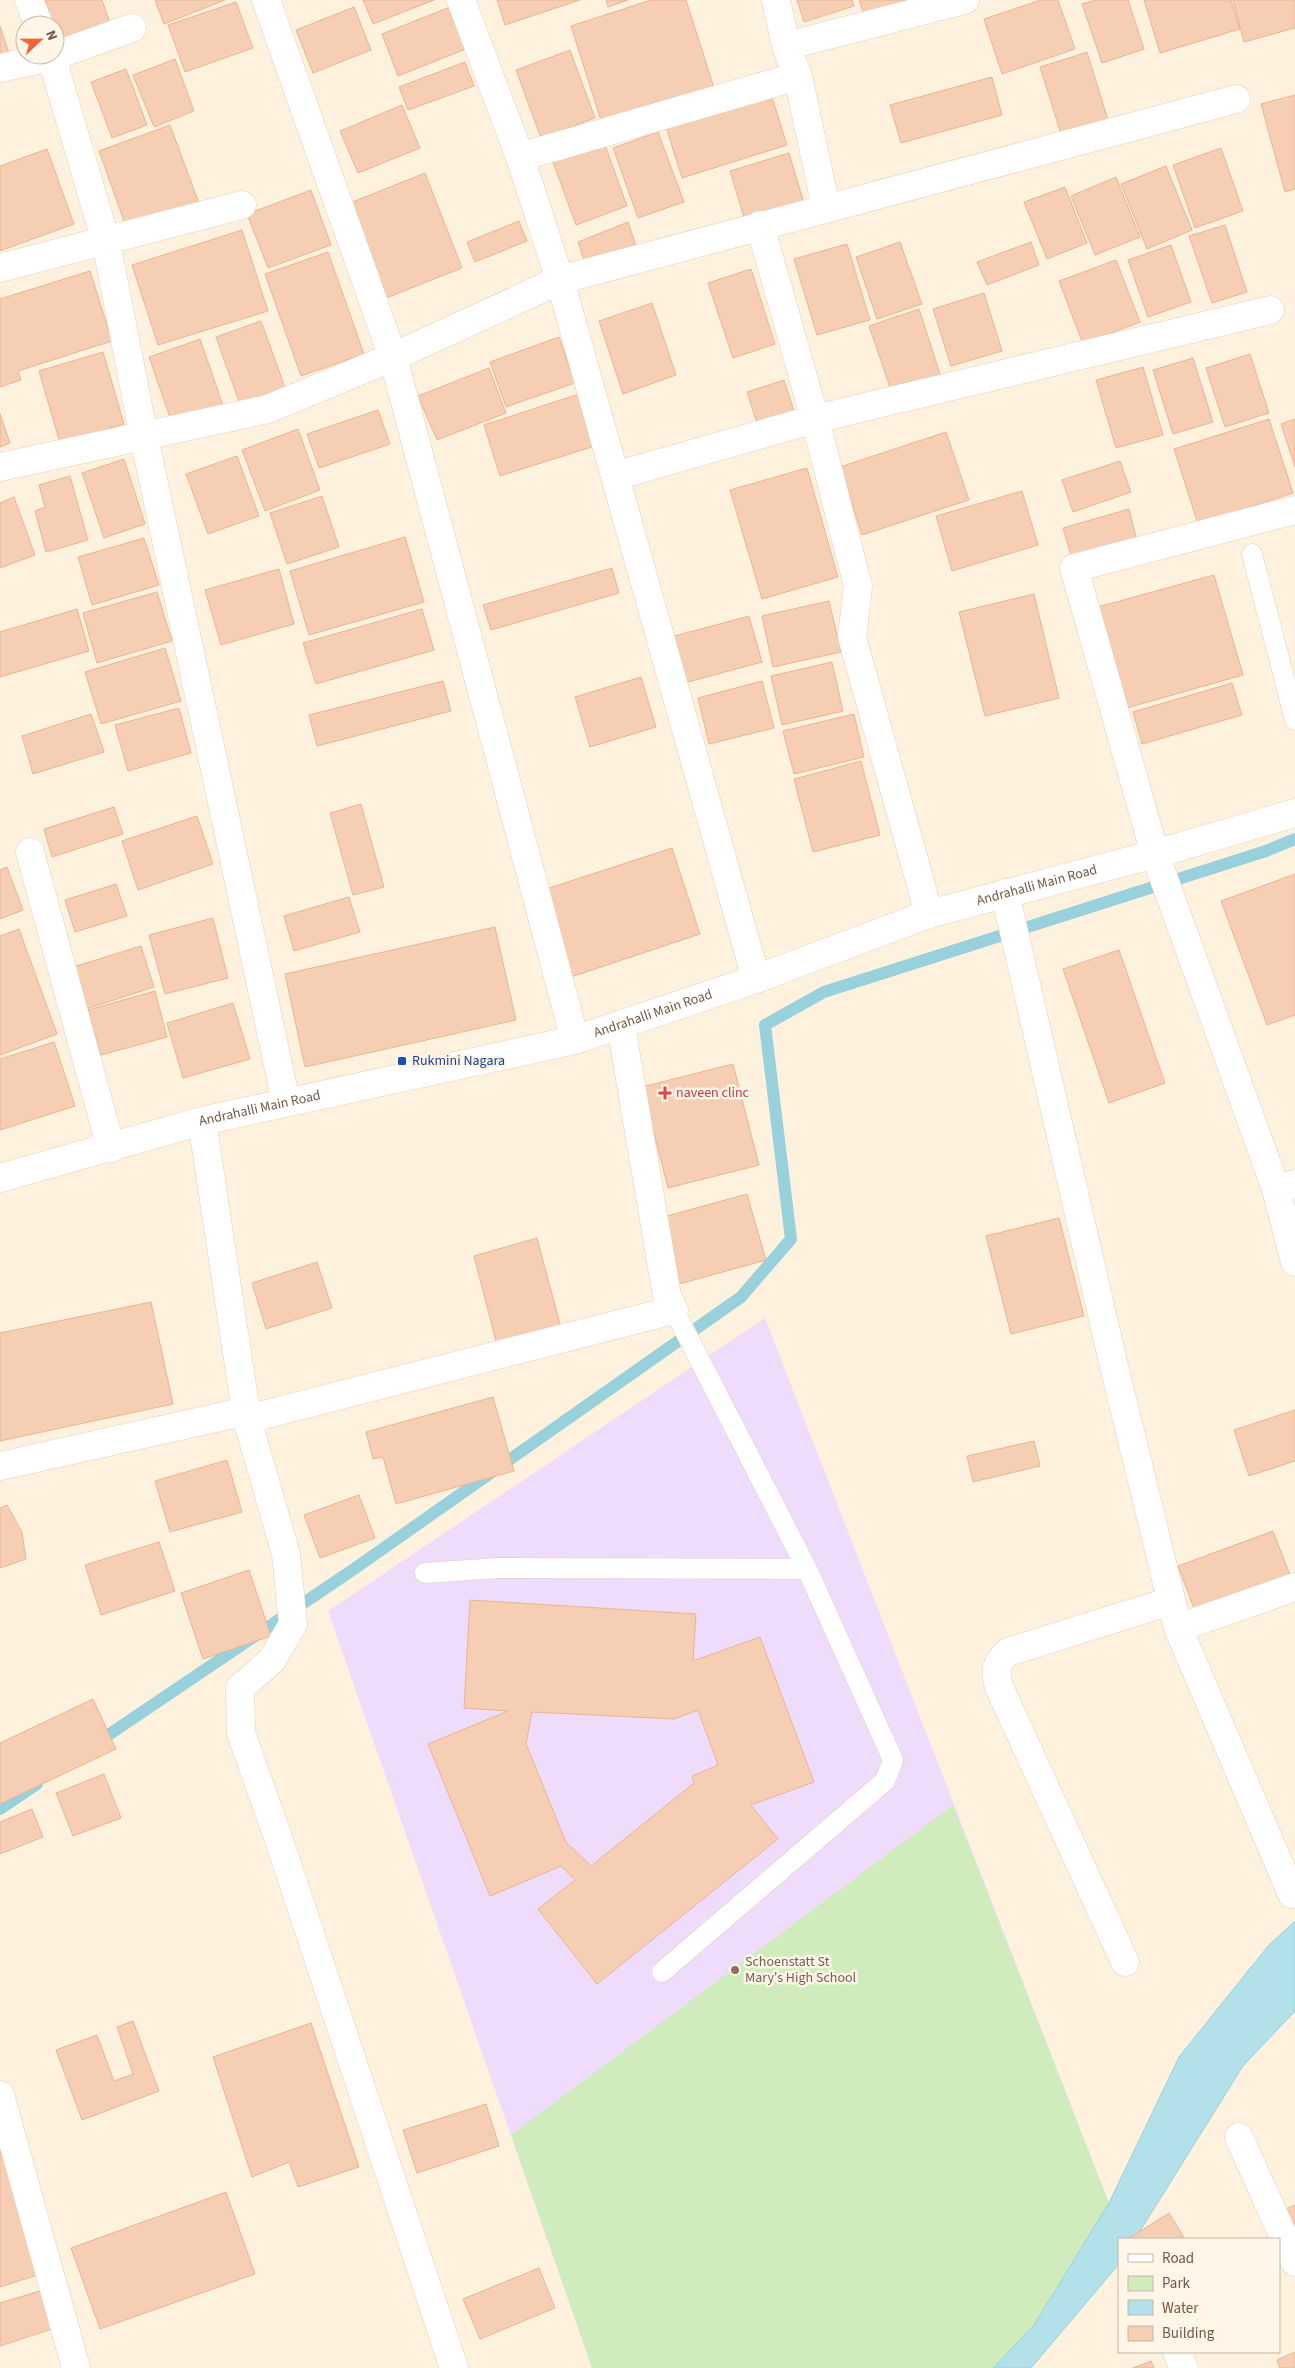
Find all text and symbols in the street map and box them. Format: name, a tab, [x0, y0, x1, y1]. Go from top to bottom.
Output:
north arrow	[15, 15, 65, 65]
text: N	[40, 27, 62, 44]
street label: Andrahalli Main Road	[974, 860, 1099, 911]
street label: Andrahalli Main Road	[591, 984, 715, 1043]
place label: Rukmini Nagara	[412, 1051, 505, 1071]
marker: Rukmini Nagara	[396, 1055, 408, 1067]
place label: naveen clinc	[676, 1083, 750, 1103]
street label: Andrahalli Main Road	[197, 1086, 322, 1131]
marker: naveen clinc	[658, 1086, 672, 1100]
place label: Schoenstatt St Mary's High School	[745, 1952, 857, 1988]
marker: Schoenstatt St Mary's High School	[729, 1964, 741, 1976]
legend	[1118, 2238, 1280, 2353]
text: Road	[1162, 2248, 1194, 2269]
text: Park	[1162, 2273, 1191, 2294]
text: Water	[1162, 2298, 1199, 2319]
text: Building	[1162, 2323, 1215, 2344]

